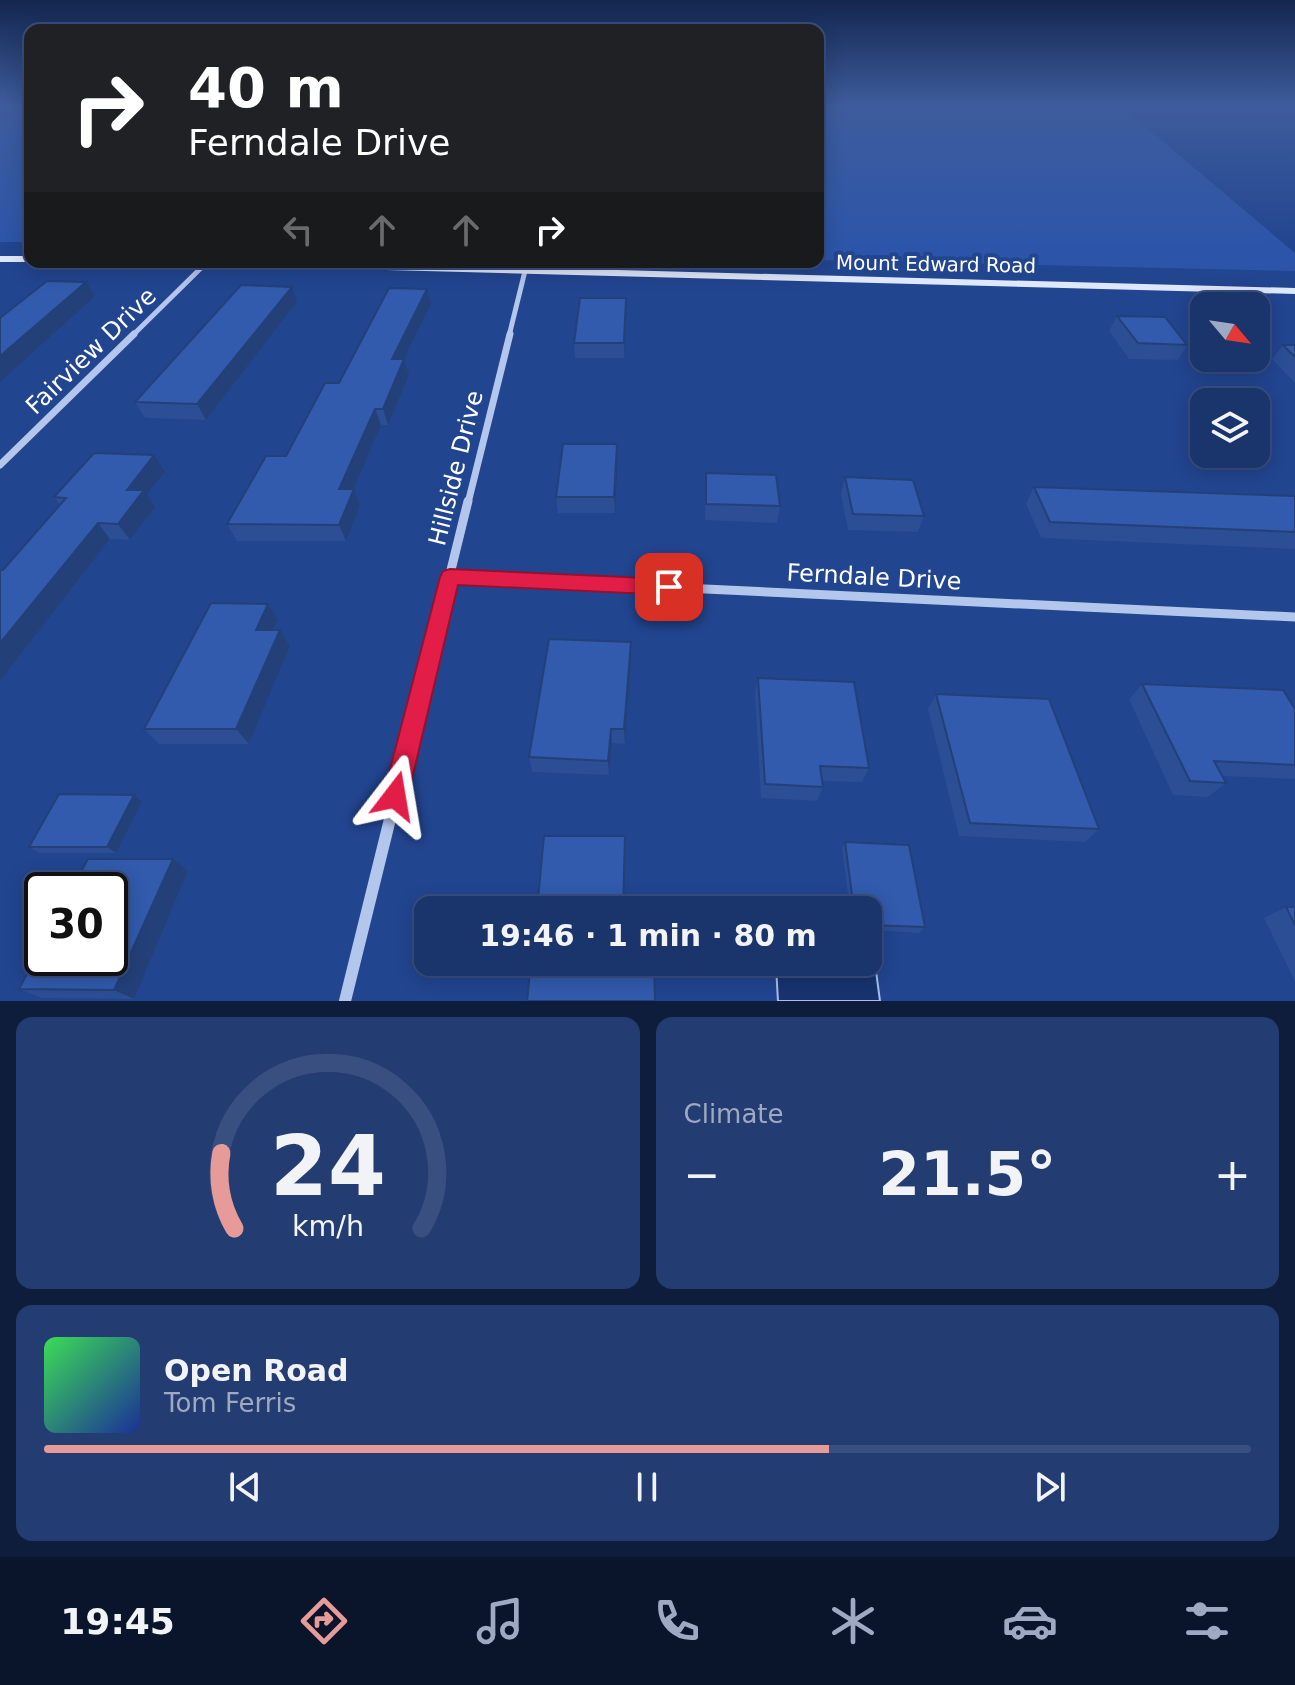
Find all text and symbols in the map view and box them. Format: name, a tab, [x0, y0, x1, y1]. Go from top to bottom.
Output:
text: 40 m	[188, 55, 344, 120]
icon: right	[56, 56, 160, 160]
text: Ferndale Drive	[188, 122, 450, 163]
icon: left	[276, 208, 320, 252]
icon: ahead	[360, 208, 404, 252]
icon: ahead	[444, 208, 488, 252]
icon: right	[528, 208, 572, 252]
street label: Mount Edward Road	[836, 250, 1036, 278]
street label: Fairview Drive	[20, 282, 162, 420]
north arrow	[1190, 292, 1270, 372]
map controls	[1190, 292, 1270, 468]
street label: Hillside Drive	[423, 388, 489, 548]
button: layers	[1190, 388, 1270, 468]
pin	[635, 553, 703, 621]
street label: Ferndale Drive	[786, 558, 962, 596]
icon: arrive	[647, 565, 691, 609]
position arrow	[353, 754, 437, 838]
speed limit sign: 30	[24, 872, 128, 976]
text: 19:46 · 1 min · 80 m	[479, 918, 817, 953]
text: Climate	[684, 1099, 784, 1129]
text: 24	[270, 1118, 386, 1215]
text: 21.5°	[878, 1139, 1056, 1209]
text: −	[684, 1149, 720, 1200]
text: +	[1214, 1149, 1251, 1200]
text: km/h	[292, 1209, 364, 1243]
text: Open Road	[164, 1353, 349, 1388]
text: Tom Ferris	[164, 1388, 296, 1418]
icon: previous	[223, 1465, 267, 1509]
icon: pause	[625, 1465, 669, 1509]
icon: next	[1028, 1465, 1072, 1509]
icon: directions	[296, 1593, 352, 1649]
icon: music	[472, 1593, 528, 1649]
icon: phone	[649, 1593, 705, 1649]
icon: climate	[825, 1593, 881, 1649]
icon: car	[1002, 1593, 1058, 1649]
icon: filters	[1179, 1593, 1235, 1649]
text: 19:45	[60, 1601, 175, 1642]

